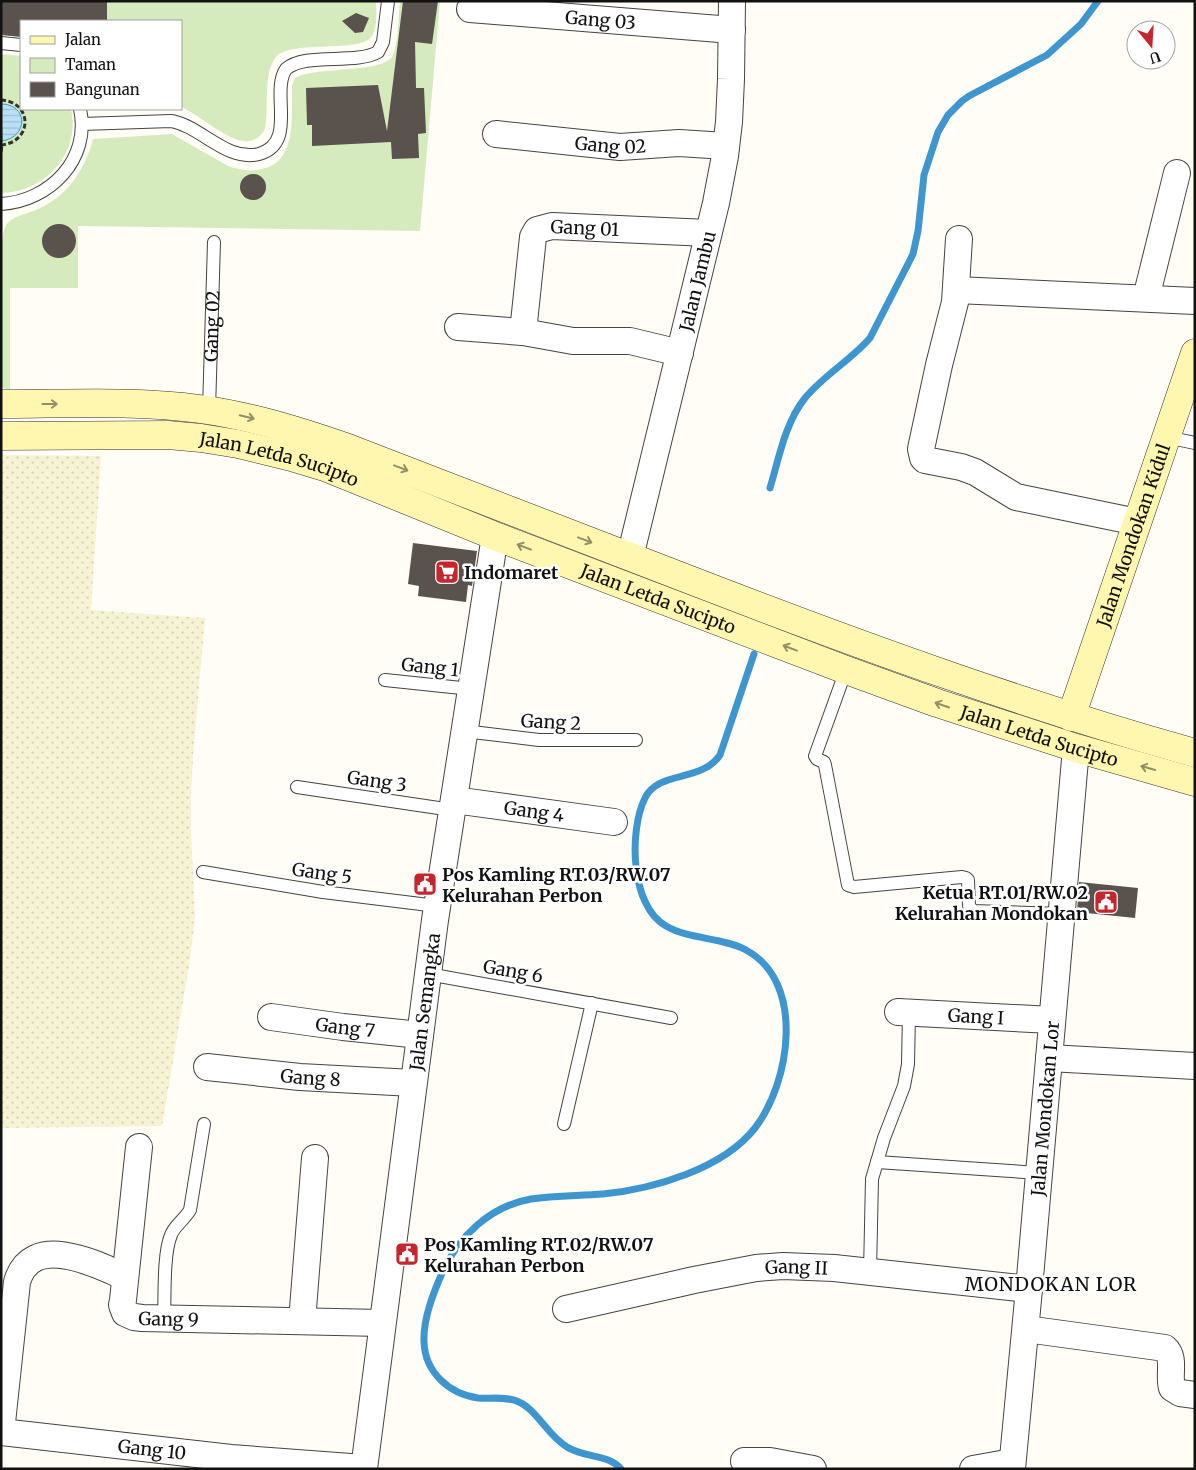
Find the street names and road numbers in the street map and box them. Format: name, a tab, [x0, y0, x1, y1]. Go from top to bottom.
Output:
street label: Gang 03	[564, 5, 637, 34]
street label: Gang 02	[574, 131, 647, 158]
street label: Gang 01	[550, 214, 620, 241]
street label: Jalan Jambu	[673, 228, 720, 335]
street label: Gang 02	[199, 290, 224, 362]
street label: Jalan Letda Sucipto	[197, 426, 362, 491]
street label: Jalan Mondokan Kidul	[1091, 440, 1175, 631]
street label: Jalan Letda Sucipto	[577, 558, 739, 638]
street label: Gang 1	[400, 653, 460, 681]
street label: Jalan Letda Sucipto	[956, 700, 1121, 771]
street label: Gang 2	[520, 709, 582, 735]
street label: Gang 3	[346, 765, 408, 797]
street label: Gang 4	[503, 796, 566, 827]
street label: Gang 5	[291, 857, 353, 889]
street label: Jalan Semangka	[404, 931, 445, 1073]
street label: Gang 6	[481, 954, 545, 988]
street label: Gang I	[947, 1003, 1005, 1029]
street label: Gang 7	[314, 1012, 376, 1042]
street label: Jalan Mondokan Lor	[1026, 1020, 1064, 1198]
street label: Gang 8	[279, 1063, 341, 1091]
street label: Gang II	[764, 1254, 828, 1279]
street label: Gang 9	[138, 1306, 199, 1331]
street label: Gang 10	[117, 1434, 187, 1464]

